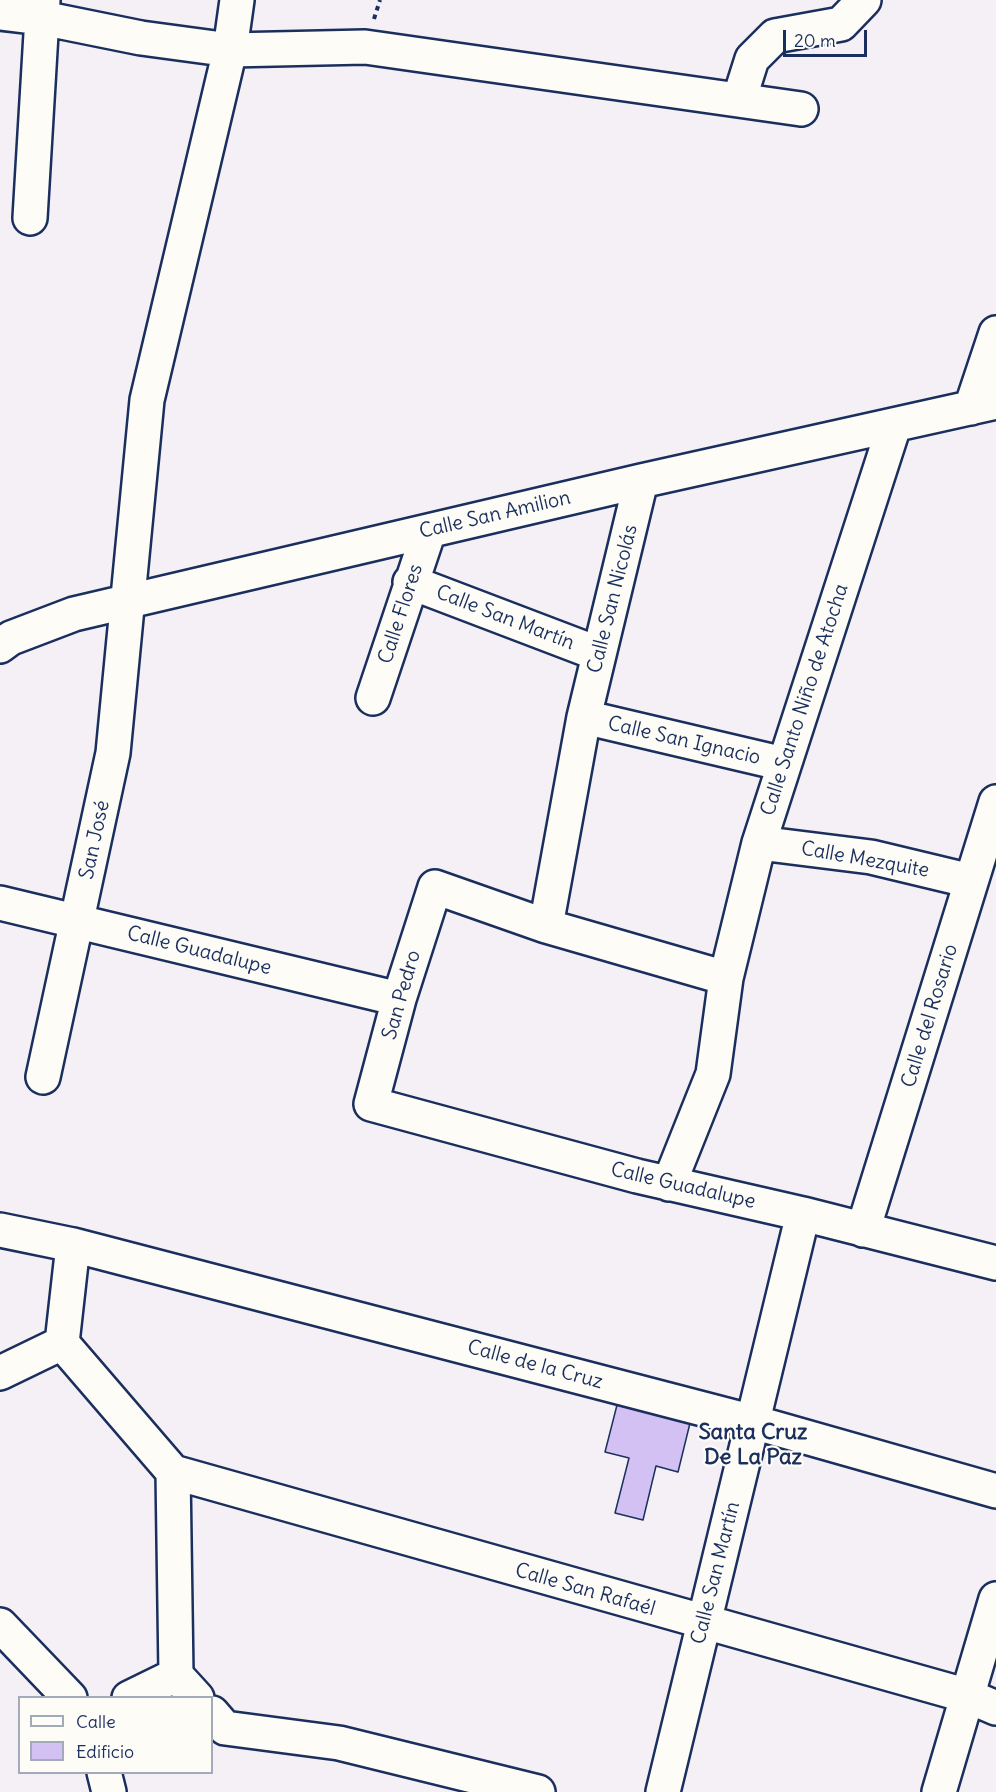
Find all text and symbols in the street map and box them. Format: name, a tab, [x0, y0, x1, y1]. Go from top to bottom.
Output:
scale bar	[786, 18, 870, 56]
text: 20 m	[794, 29, 836, 52]
street label: Calle San Amilion	[417, 486, 573, 544]
street label: Calle San Nicolás	[583, 522, 643, 676]
street label: Calle Flores	[374, 561, 428, 667]
street label: Calle San Martín	[432, 581, 578, 655]
street label: Calle Santo Niño de Atocha	[756, 581, 854, 819]
street label: Calle San Ignacio	[605, 712, 763, 770]
street label: San José	[75, 798, 115, 882]
street label: Calle Mezquite	[799, 837, 931, 883]
street label: Calle Guadalupe	[124, 921, 274, 981]
street label: Calle del Rosario	[897, 941, 963, 1091]
street label: San Pedro	[378, 948, 426, 1042]
street label: Calle Guadalupe	[608, 1158, 758, 1214]
street label: Calle de la Cruz	[465, 1335, 605, 1395]
district label: Santa Cruz De La Paz	[698, 1420, 808, 1472]
street label: Calle San Martín	[687, 1499, 745, 1647]
street label: Calle San Rafaél	[512, 1559, 658, 1621]
legend	[18, 1696, 213, 1774]
text: Calle	[76, 1710, 116, 1733]
text: Edificio	[76, 1740, 134, 1763]

